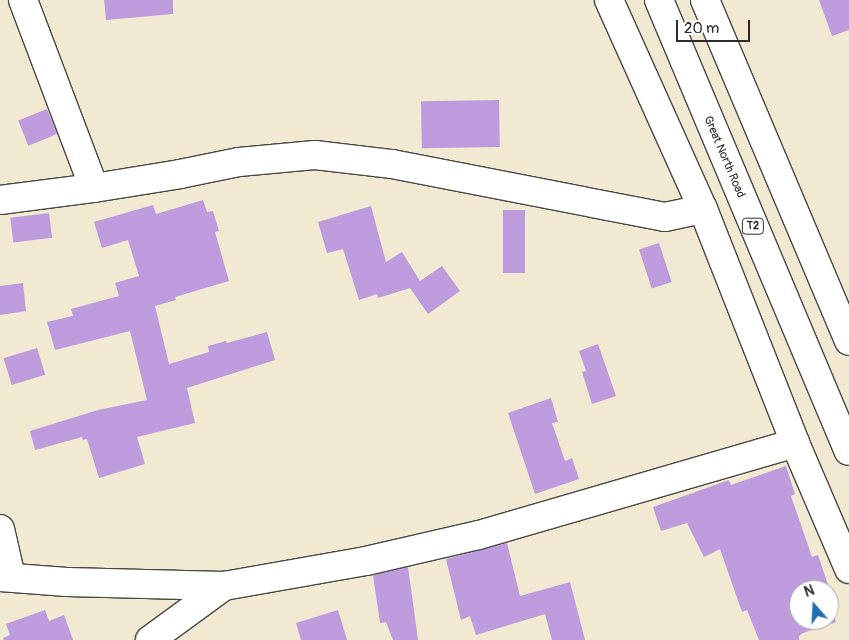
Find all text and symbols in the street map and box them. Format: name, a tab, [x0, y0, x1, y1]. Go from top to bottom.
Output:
scale bar	[679, 10, 753, 42]
text: 20 m	[684, 19, 719, 38]
street label: Great North Road	[700, 114, 748, 200]
road number: T2	[742, 218, 764, 235]
north arrow	[789, 580, 839, 630]
text: N	[802, 582, 817, 601]

